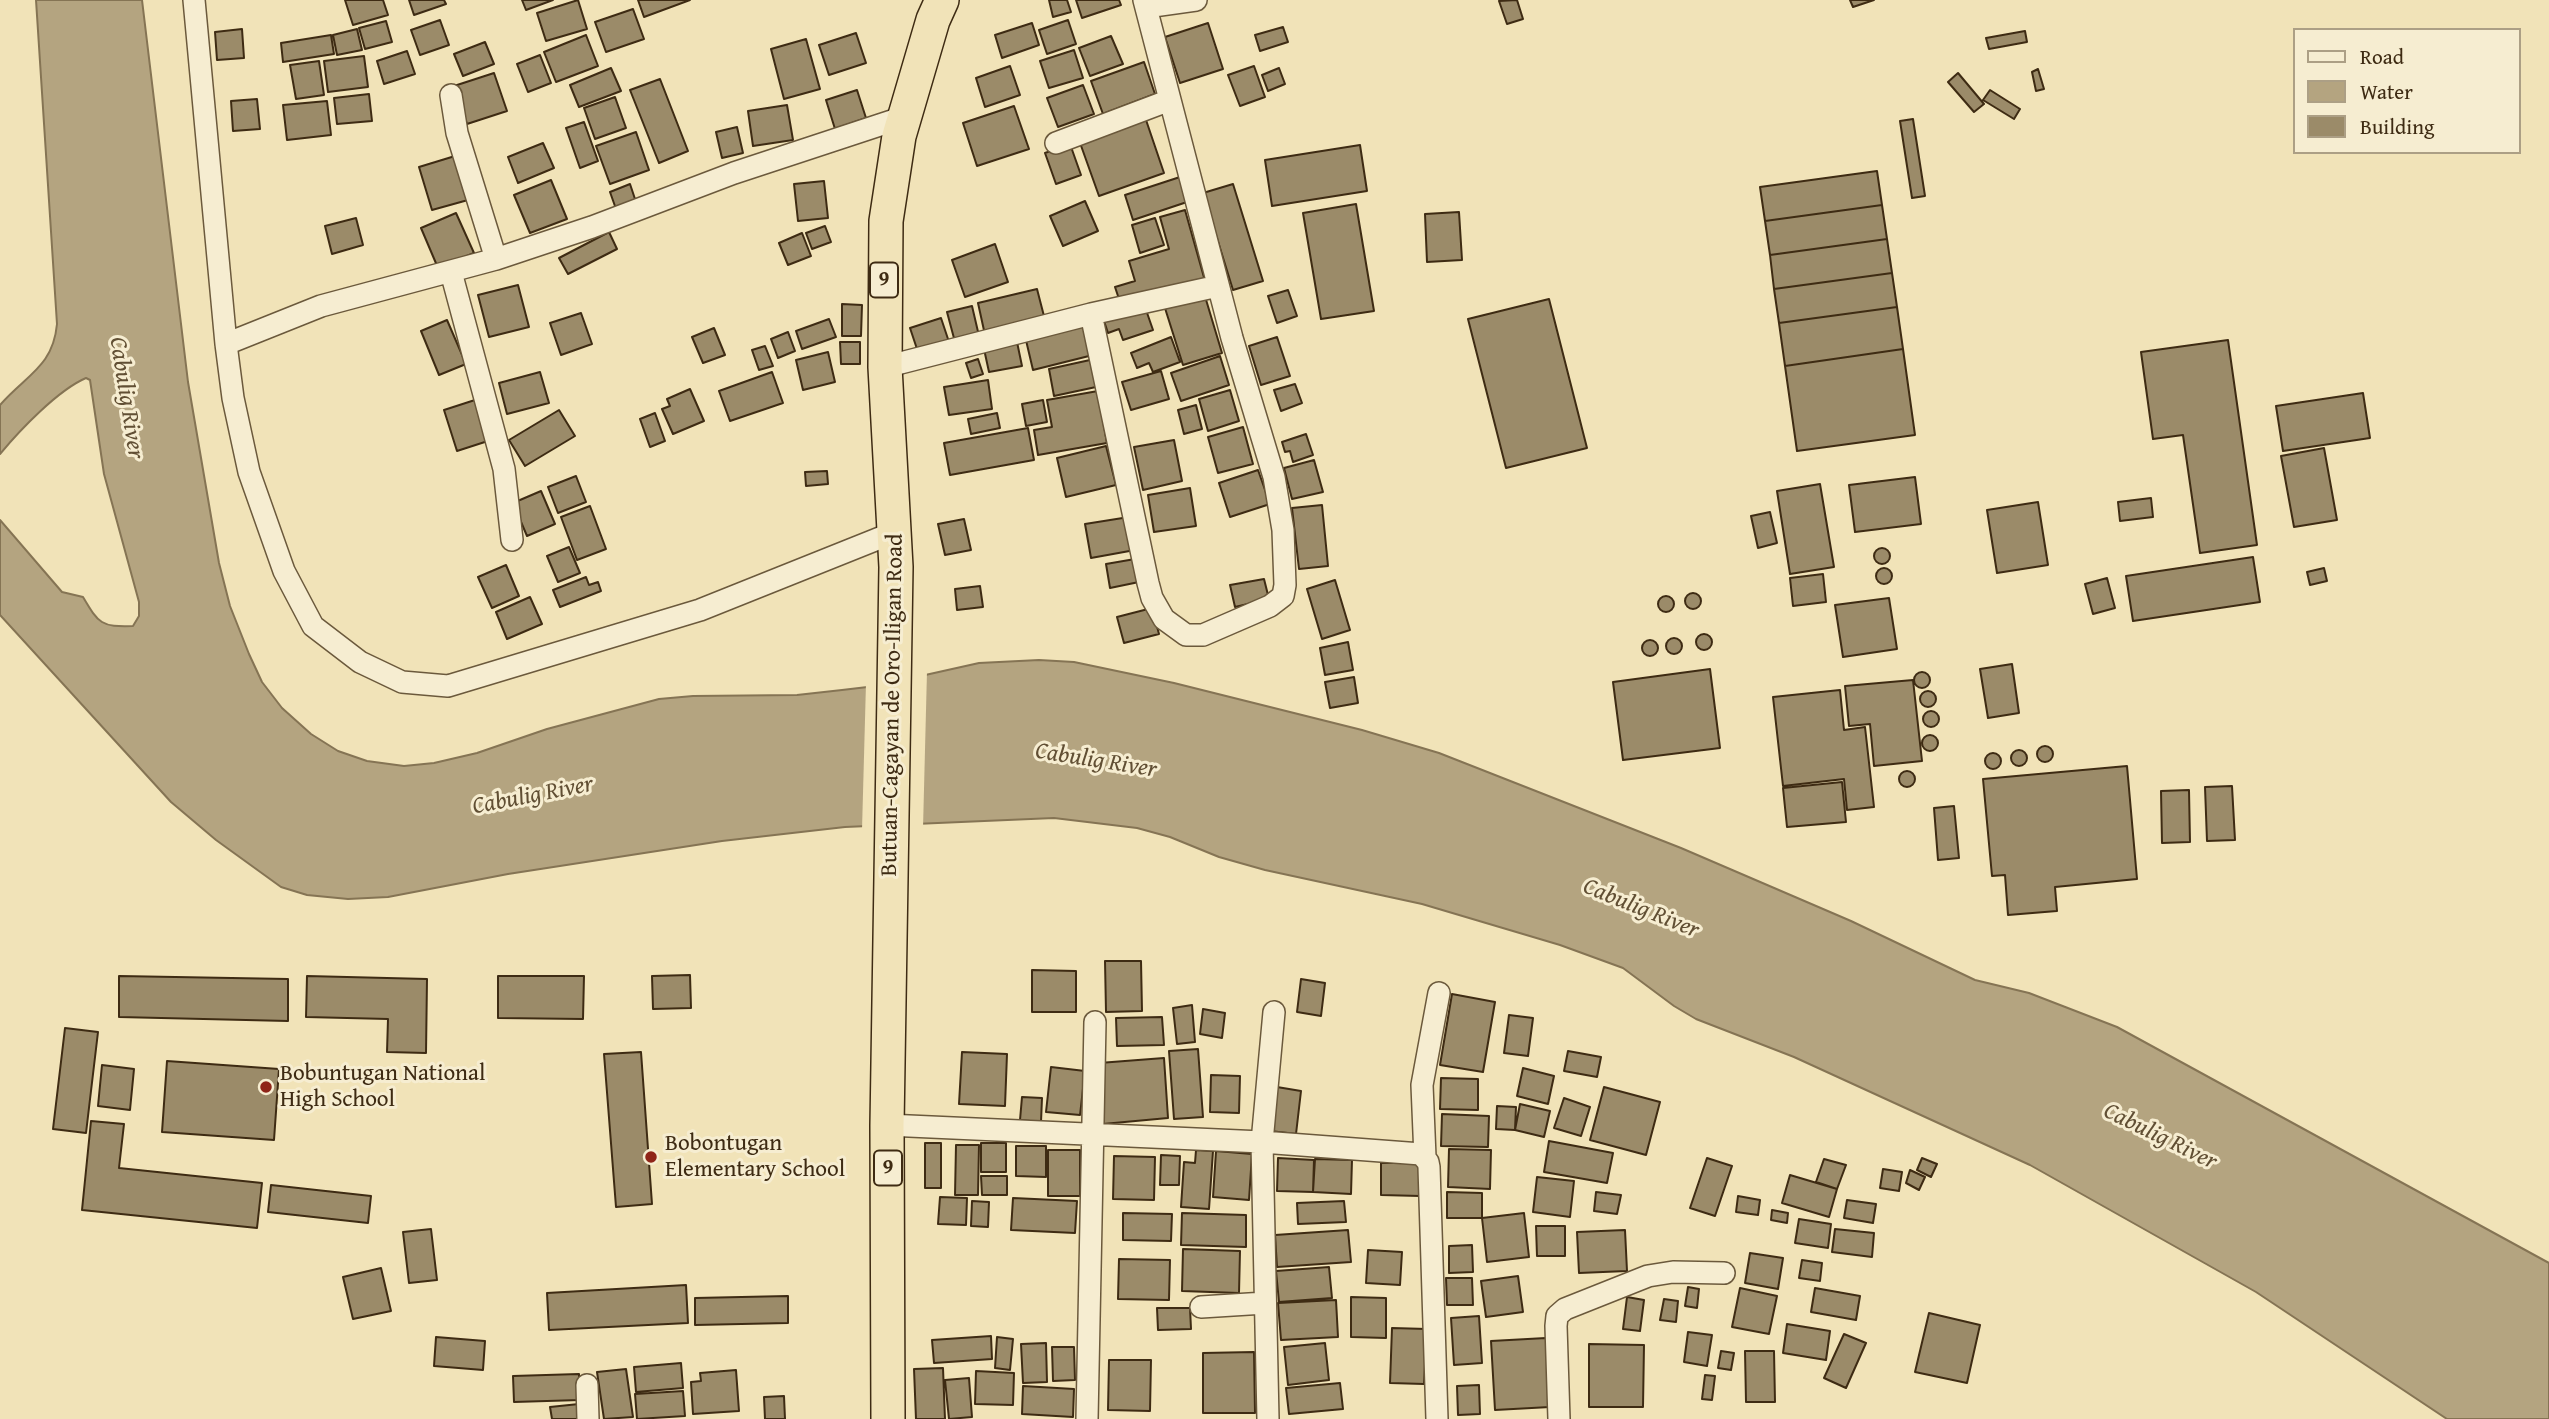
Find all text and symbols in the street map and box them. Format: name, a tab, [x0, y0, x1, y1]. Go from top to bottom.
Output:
legend	[2294, 28, 2521, 154]
text: Road	[2360, 41, 2404, 72]
text: Water	[2360, 76, 2413, 107]
text: Building	[2360, 111, 2434, 142]
road number: 9	[870, 262, 898, 298]
water label: Cabulig River	[102, 335, 150, 461]
street label: Butuan-Cagayan de Oro-Iligan Road	[876, 533, 910, 877]
water label: Cabulig River	[1033, 737, 1159, 785]
water label: Cabulig River	[470, 770, 596, 822]
water label: Cabulig River	[1579, 873, 1703, 945]
place label: Bobuntugan National High School	[280, 1060, 485, 1114]
marker: Bobuntugan National High School	[258, 1079, 274, 1095]
water label: Cabulig River	[2099, 1097, 2221, 1177]
place label: Bobontugan Elementary School	[665, 1130, 845, 1184]
marker: Bobontugan Elementary School	[643, 1149, 659, 1165]
road number: 9	[874, 1150, 902, 1186]

